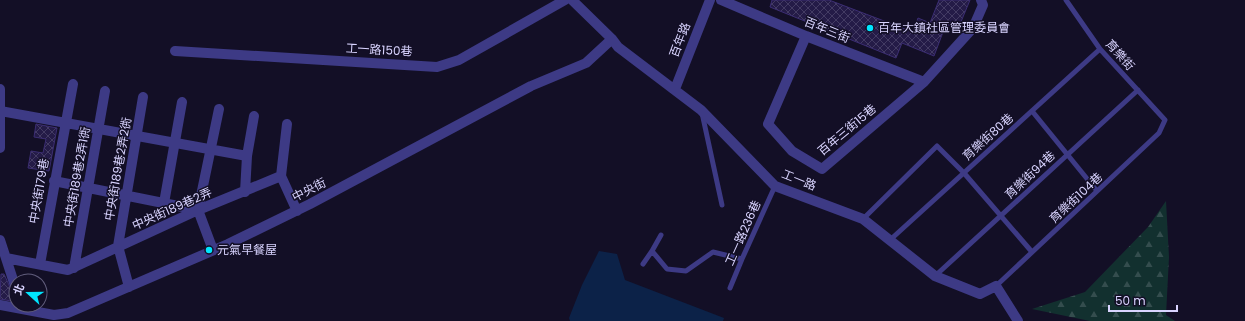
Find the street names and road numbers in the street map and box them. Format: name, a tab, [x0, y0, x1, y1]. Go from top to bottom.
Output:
street label: 百年三街	[802, 13, 853, 46]
street label: 百年路	[665, 20, 694, 60]
street label: 育樂街	[1102, 36, 1139, 74]
street label: 工一路150巷	[345, 39, 413, 60]
street label: 百年三街15巷	[814, 100, 879, 159]
street label: 育樂街80巷	[959, 109, 1017, 164]
street label: 中央街189巷2弄2衖	[100, 116, 135, 222]
street label: 中央街189巷2弄1衖	[59, 125, 94, 228]
street label: 育樂街94巷	[1001, 147, 1059, 202]
street label: 中央街179巷	[24, 157, 53, 225]
street label: 工一路	[779, 165, 819, 194]
street label: 育樂街104巷	[1045, 169, 1106, 227]
street label: 中央街	[289, 174, 329, 205]
street label: 中央街189巷2弄	[129, 183, 214, 234]
street label: 工一路236巷	[721, 198, 764, 268]

